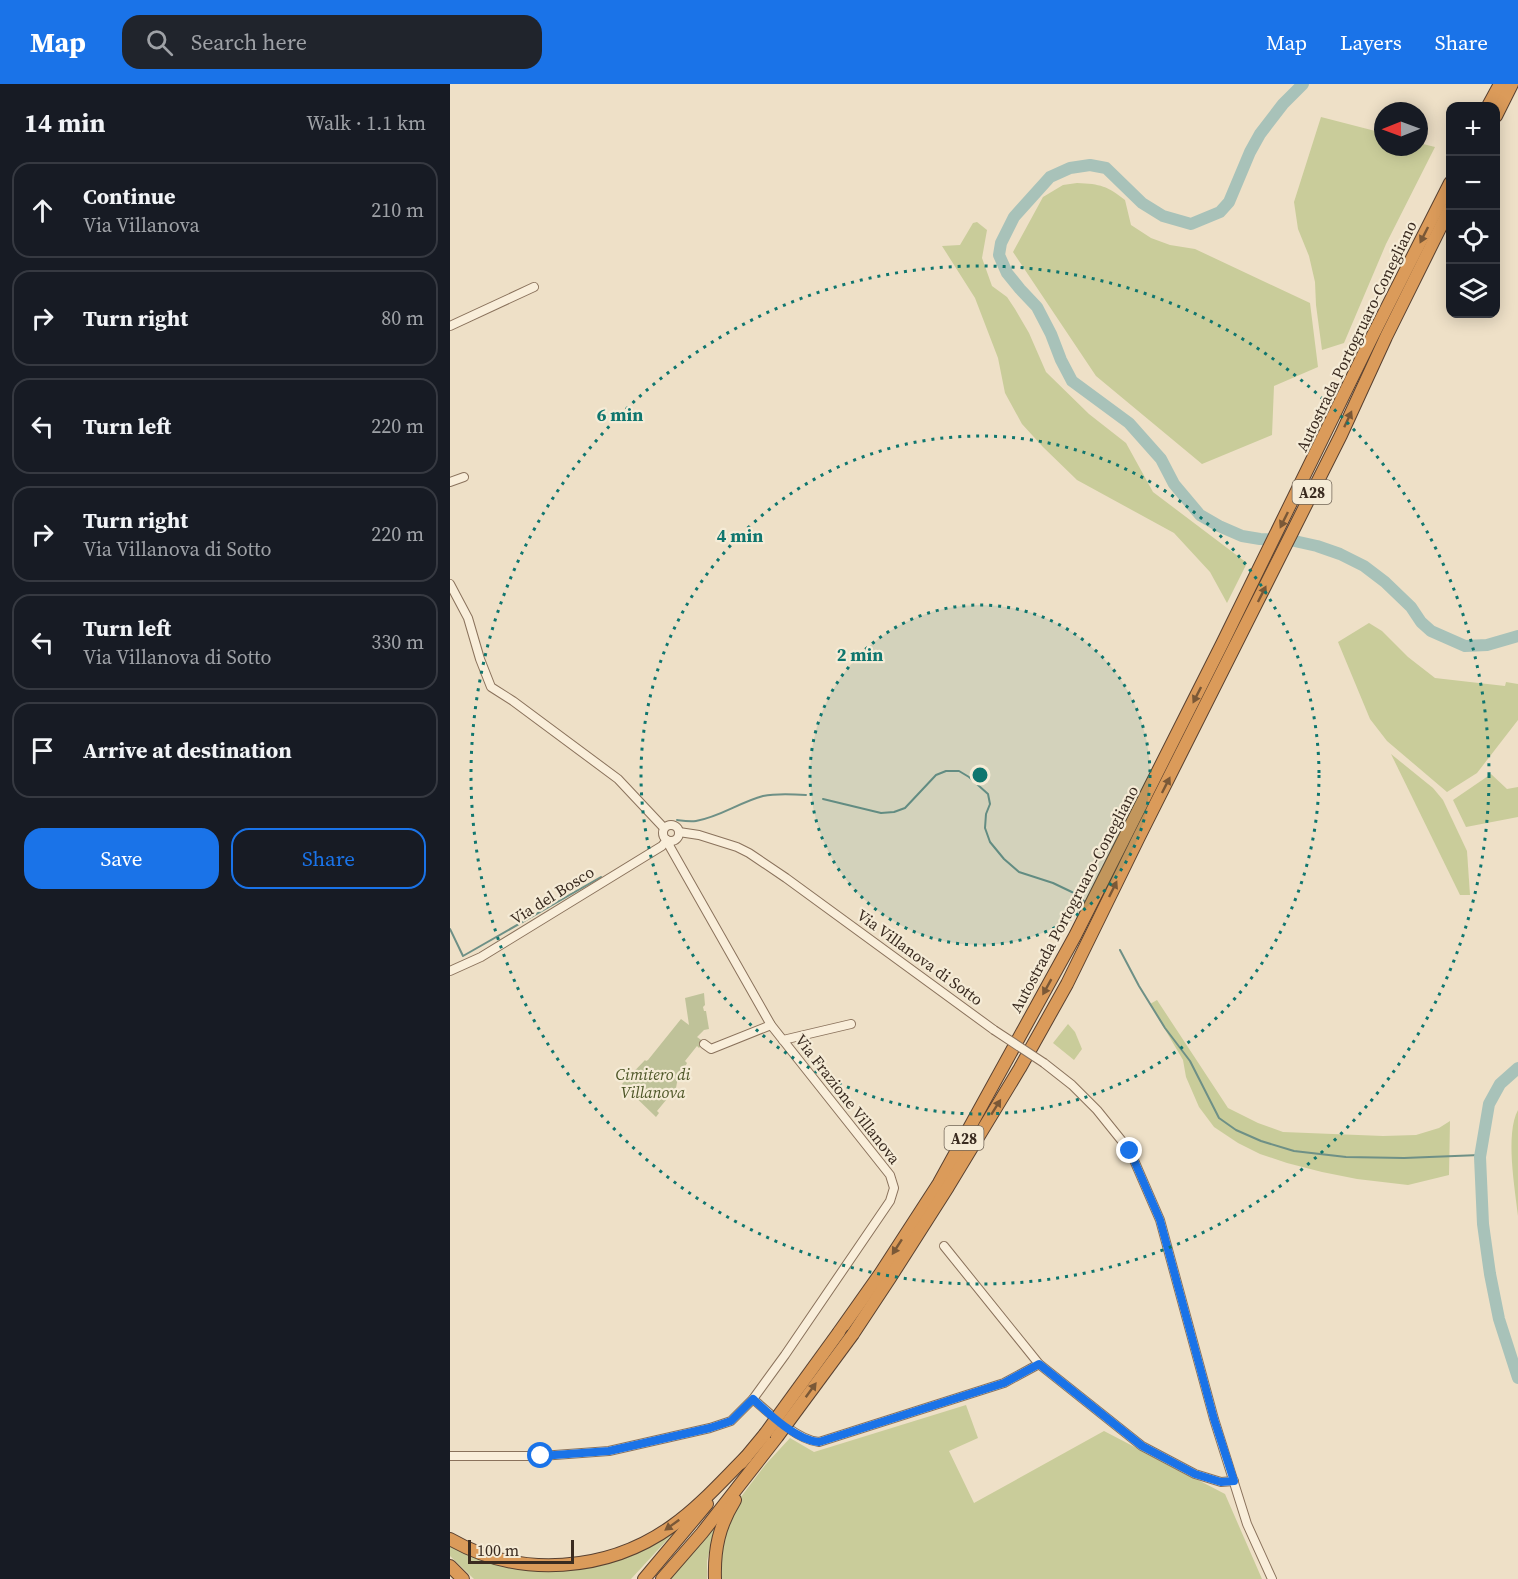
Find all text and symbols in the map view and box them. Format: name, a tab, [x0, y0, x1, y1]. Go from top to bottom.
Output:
search box	[122, 15, 542, 69]
text: Map	[30, 23, 86, 61]
icon: search	[143, 26, 176, 59]
text: Search here	[191, 27, 307, 57]
text: Map	[1266, 28, 1307, 57]
text: Layers	[1340, 28, 1402, 57]
text: Share	[1435, 28, 1488, 57]
north arrow	[1374, 102, 1428, 156]
map controls	[1446, 102, 1500, 318]
button: +	[1446, 102, 1500, 156]
text: 14 min	[24, 105, 106, 141]
text: Walk · 1.1 km	[306, 109, 426, 137]
button: −	[1446, 156, 1500, 210]
text: Continue	[83, 181, 176, 211]
icon: ahead	[26, 194, 59, 227]
text: 210 m	[371, 196, 424, 224]
button: locate	[1446, 210, 1500, 264]
text: Via Villanova	[83, 211, 200, 239]
street label: Autostrada Portogruaro-Conegliano	[1290, 217, 1422, 455]
one-way arrow	[1420, 227, 1429, 244]
button: layers	[1446, 264, 1500, 318]
icon: right	[26, 302, 59, 335]
text: Turn right	[83, 303, 188, 333]
text: 80 m	[381, 304, 424, 332]
text: 6 min	[597, 402, 643, 427]
icon: left	[26, 410, 59, 443]
one-way arrow	[1344, 410, 1353, 427]
text: Turn left	[83, 411, 171, 441]
text: 220 m	[371, 412, 424, 440]
road number: A28	[1292, 480, 1332, 504]
text: Turn right	[83, 505, 188, 535]
one-way arrow	[1279, 511, 1289, 529]
icon: right	[26, 518, 59, 551]
text: 220 m	[371, 520, 424, 548]
text: 4 min	[717, 523, 763, 548]
text: Via Villanova di Sotto	[83, 535, 272, 563]
one-way arrow	[1257, 585, 1266, 602]
text: Turn left	[83, 613, 171, 643]
icon: left	[26, 626, 59, 659]
text: 330 m	[371, 628, 424, 656]
text: 2 min	[837, 642, 883, 667]
text: Via Villanova di Sotto	[83, 643, 272, 671]
one-way arrow	[1192, 686, 1202, 703]
icon: arrive	[26, 734, 59, 767]
text: Arrive at destination	[83, 735, 292, 765]
centre of rings	[970, 765, 990, 785]
one-way arrow	[1161, 776, 1171, 793]
street label: Autostrada Portogruaro-Conegliano	[1005, 781, 1144, 1016]
button: Save	[24, 828, 219, 889]
button: Share	[231, 828, 426, 889]
street label: Via del Bosco	[506, 860, 598, 929]
one-way arrow	[1109, 880, 1118, 897]
street label: Via Villanova di Sotto	[853, 904, 988, 1010]
one-way arrow	[1042, 979, 1052, 996]
street label: Via Frazione Villanova	[790, 1029, 906, 1169]
park label: Cimitero di Villanova	[616, 1063, 691, 1103]
one-way arrow	[991, 1099, 1002, 1115]
road number: A28	[944, 1126, 984, 1150]
route end	[1116, 1137, 1142, 1163]
one-way arrow	[892, 1239, 903, 1255]
one-way arrow	[805, 1383, 817, 1398]
route start	[527, 1442, 553, 1468]
one-way arrow	[664, 1519, 679, 1531]
scale bar	[468, 1537, 574, 1564]
text: 100 m	[477, 1539, 519, 1561]

